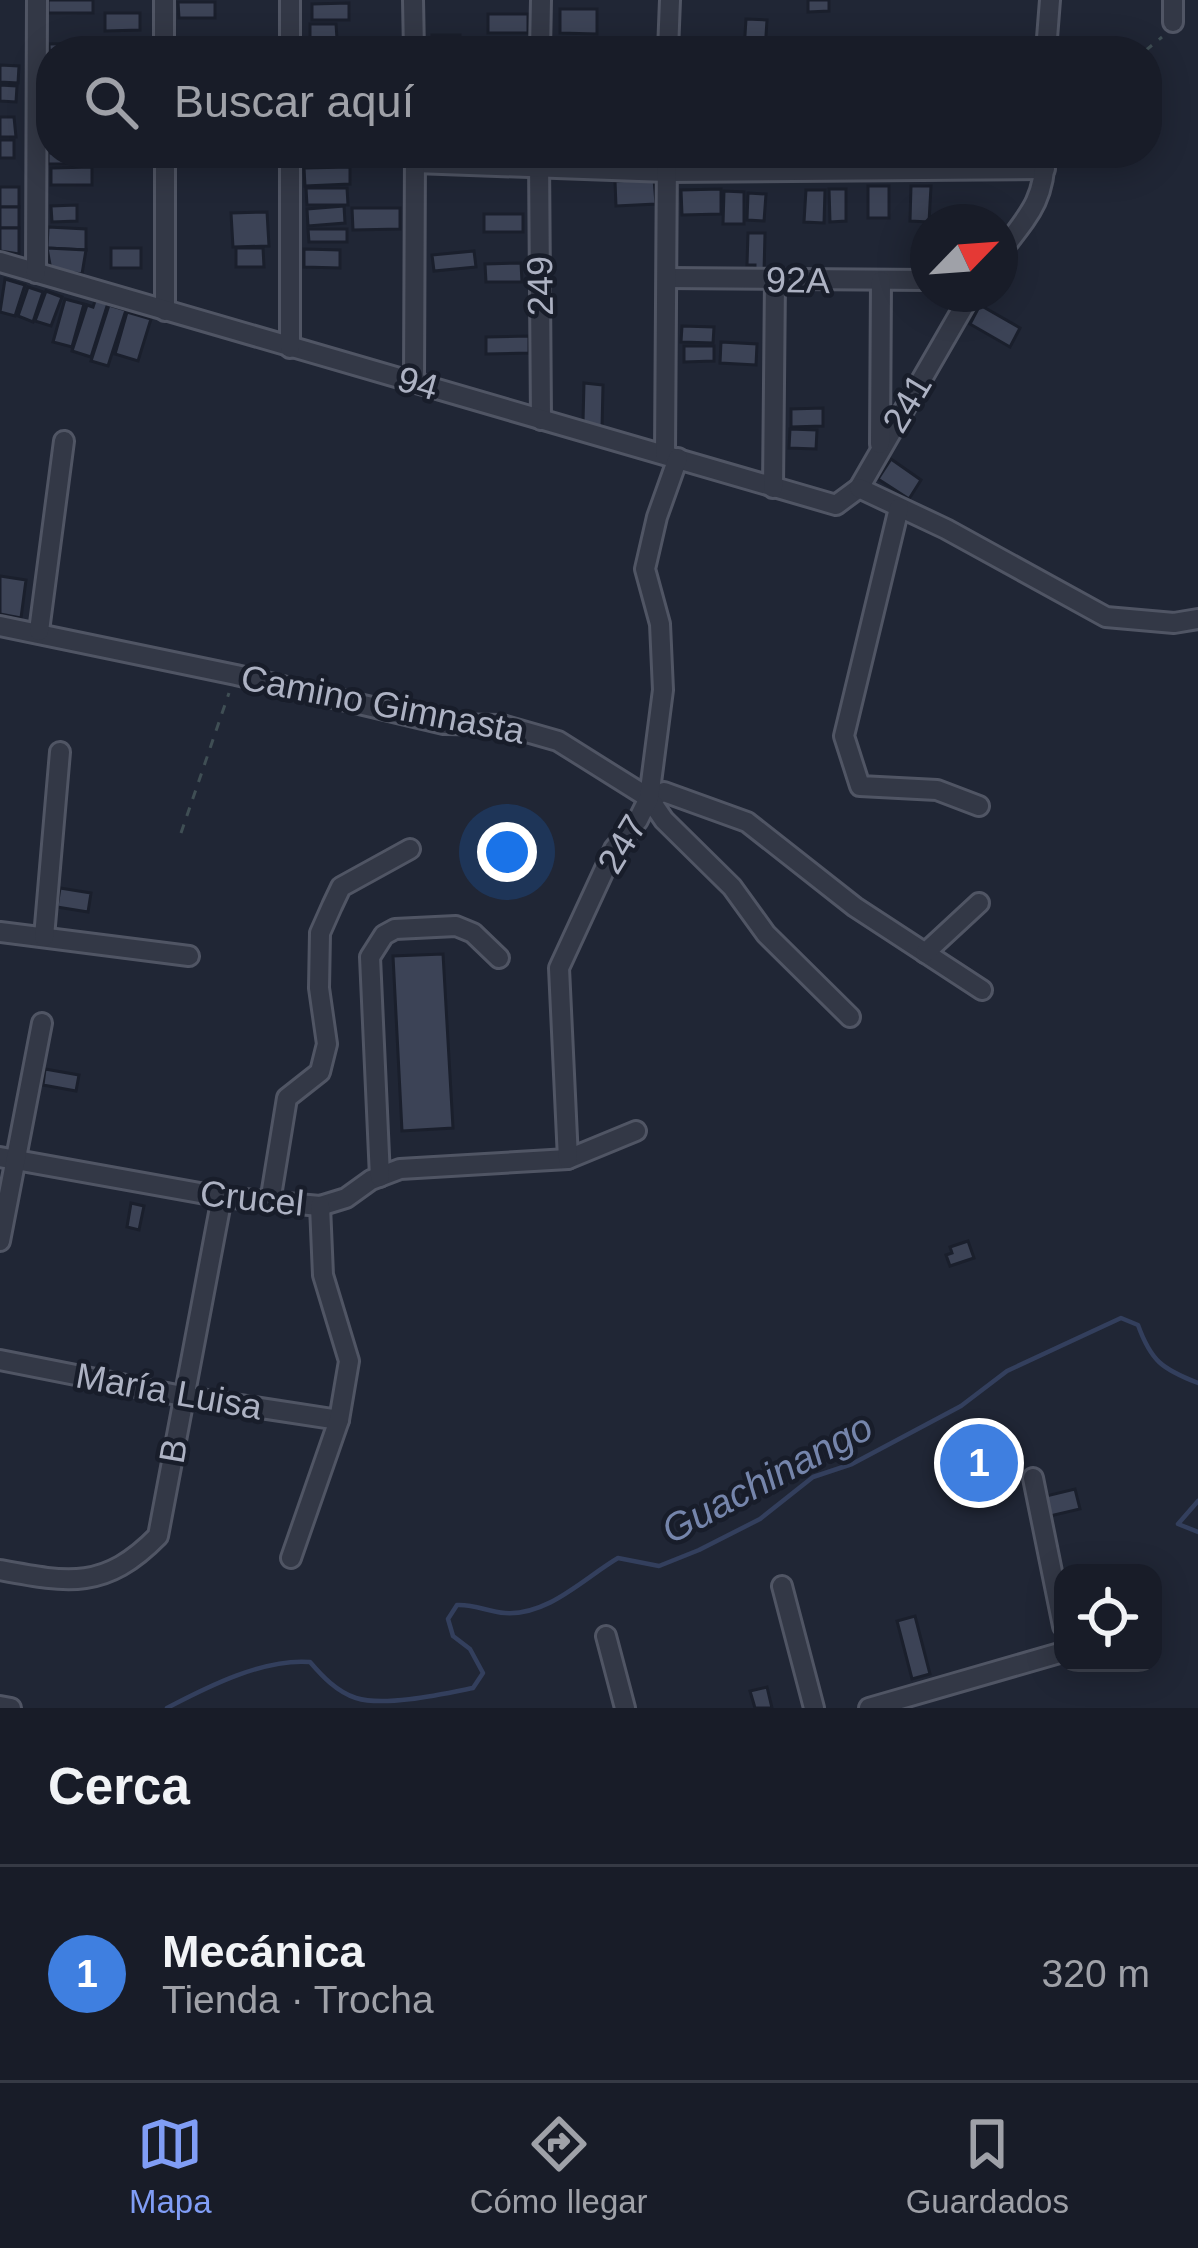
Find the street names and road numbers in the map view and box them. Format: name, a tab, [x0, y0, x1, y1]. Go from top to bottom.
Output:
street label: 249	[519, 256, 561, 316]
street label: 92A	[766, 259, 830, 301]
street label: 94	[393, 358, 443, 408]
street label: 241	[874, 367, 940, 439]
street label: Camino Gimnasta	[238, 656, 529, 752]
street label: 247	[589, 808, 655, 880]
street label: Crucel	[198, 1172, 306, 1224]
street label: María Luisa	[73, 1354, 266, 1428]
street label: B	[151, 1436, 195, 1466]

